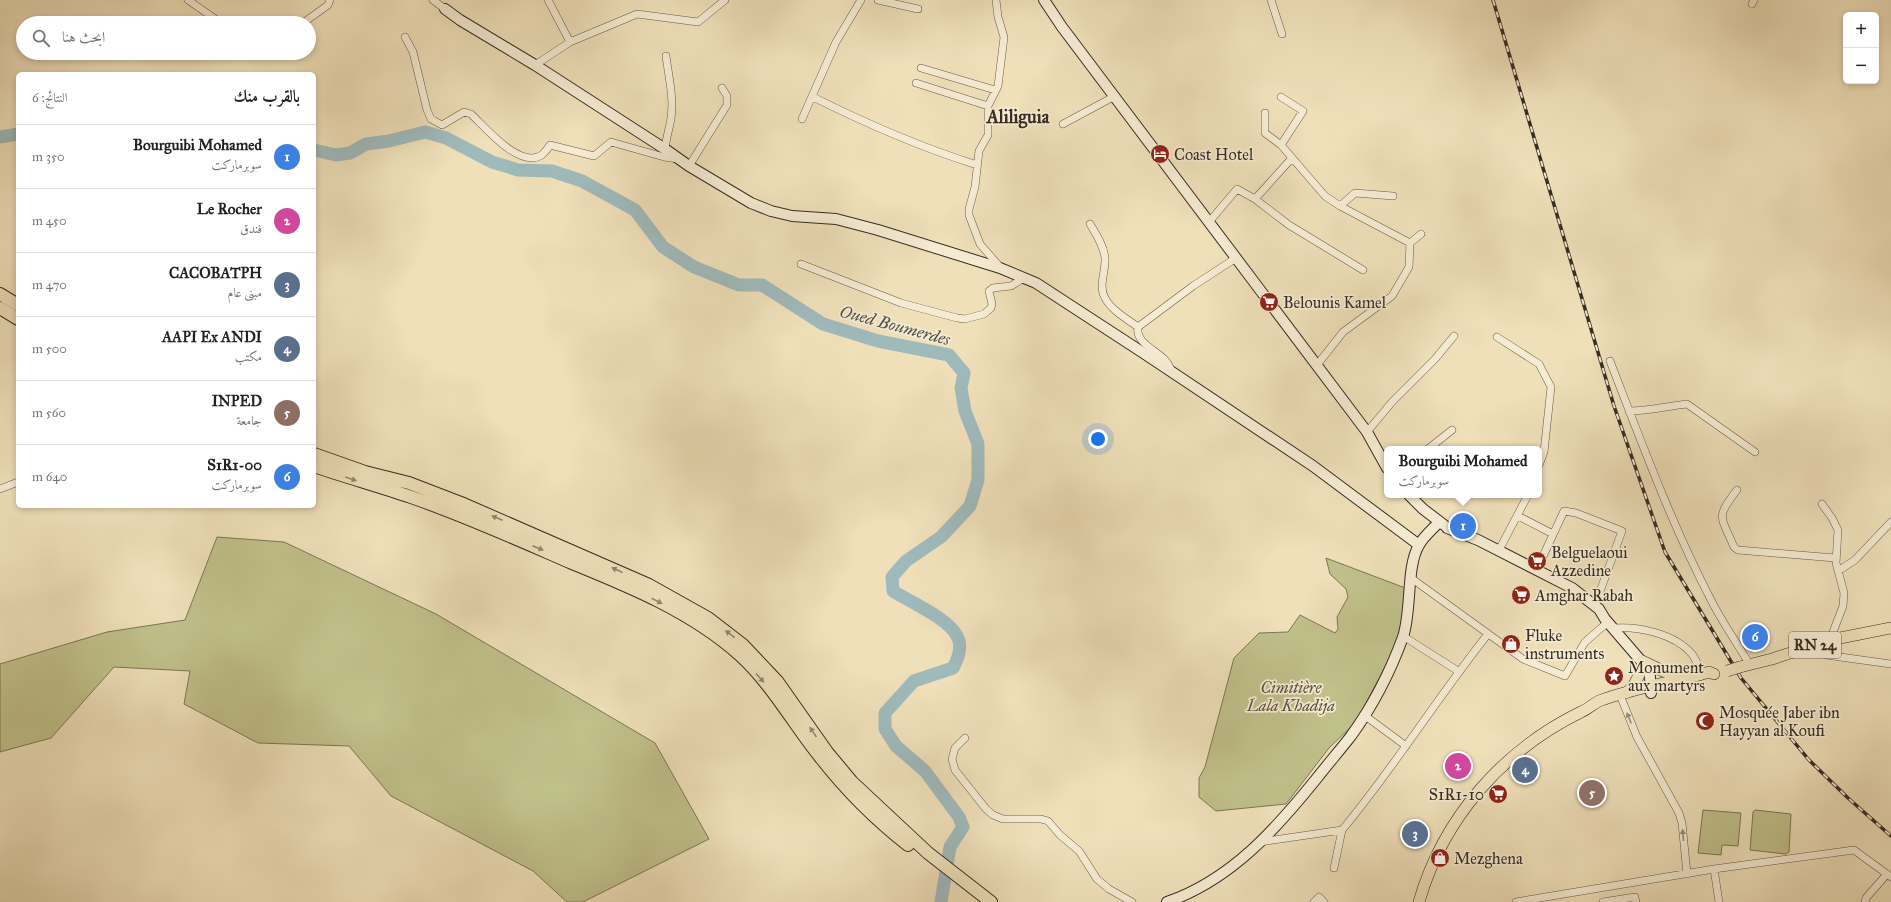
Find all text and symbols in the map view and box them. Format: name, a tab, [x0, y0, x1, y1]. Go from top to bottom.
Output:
map controls	[1843, 12, 1879, 84]
button: +	[1843, 12, 1879, 48]
search box	[16, 16, 316, 60]
icon: search	[30, 27, 52, 49]
text: ابحث هنا	[62, 28, 105, 46]
button: −	[1843, 48, 1879, 84]
text: بالقرب منك	[234, 86, 300, 107]
text: النتائج: 6	[32, 90, 68, 106]
district label: Aliliguia	[986, 106, 1050, 129]
text: Bourguibi Mohamed	[133, 136, 262, 154]
hotel icon: Coast Hotel	[1149, 143, 1171, 165]
place label: Coast Hotel	[1174, 145, 1254, 164]
text: 350 m	[32, 149, 65, 165]
text: 1	[284, 149, 290, 165]
text: سوبرماركت	[212, 157, 262, 173]
text: Le Rocher	[197, 200, 262, 218]
text: 450 m	[32, 213, 67, 229]
text: 2	[284, 213, 290, 229]
text: فندق	[240, 221, 262, 237]
text: CACOBATPH	[169, 264, 262, 282]
text: 470 m	[32, 277, 67, 293]
text: 3	[284, 277, 290, 293]
text: مبنى عام	[228, 285, 262, 301]
supermarket icon: Belounis Kamel	[1258, 291, 1280, 313]
place label: Belounis Kamel	[1283, 293, 1387, 312]
water label: Oued Boumerdes	[837, 301, 953, 351]
text: AAPI Ex ANDI	[162, 328, 262, 346]
text: 500 m	[32, 341, 67, 357]
text: 4	[283, 341, 291, 357]
text: مكتب	[235, 349, 262, 365]
text: INPED	[212, 392, 262, 410]
text: 560 m	[32, 405, 66, 421]
text: 5	[284, 405, 290, 421]
text: جامعة	[236, 413, 262, 429]
your location	[1088, 429, 1108, 449]
popup	[1384, 446, 1542, 498]
text: Bourguibi Mohamed	[1399, 452, 1527, 470]
text: S1R1-00	[207, 456, 262, 474]
text: 640 m	[32, 469, 67, 485]
text: 6	[284, 469, 290, 485]
text: سوبرماركت	[1399, 473, 1449, 489]
one-way arrow	[345, 476, 357, 482]
text: سوبرماركت	[212, 477, 262, 493]
pin: 1	[1450, 511, 1476, 541]
one-way arrow	[491, 515, 503, 521]
place label: Belguelaoui Azzedine	[1550, 543, 1628, 580]
one-way arrow	[533, 545, 544, 551]
supermarket icon: Belguelaoui Azzedine	[1526, 550, 1548, 572]
one-way arrow	[610, 567, 622, 573]
supermarket icon: Amghar Rabah	[1510, 584, 1532, 606]
place label: Amghar Rabah	[1534, 586, 1633, 606]
one-way arrow	[651, 597, 663, 604]
pin: 6	[1742, 622, 1768, 652]
place label: Fluke instruments	[1525, 626, 1604, 663]
one-way arrow	[724, 629, 735, 638]
road number: RN 24	[1789, 632, 1841, 658]
shop icon: Fluke instruments	[1500, 633, 1522, 655]
place label: Monument aux martyrs	[1628, 658, 1705, 695]
place icon: Monument aux martyrs	[1603, 665, 1625, 687]
one-way arrow	[756, 673, 765, 683]
park label: Cimitière Lala Khadija	[1246, 678, 1335, 716]
place label: Mosquée Jaber ibn Hayyan al Koufi	[1719, 703, 1840, 740]
mosque icon: Mosquée Jaber ibn Hayyan al Koufi	[1694, 710, 1716, 732]
one-way arrow	[1626, 712, 1632, 723]
one-way arrow	[809, 727, 817, 737]
pin: 2	[1445, 751, 1471, 781]
pin: 4	[1512, 755, 1538, 785]
pin: 5	[1579, 778, 1605, 808]
supermarket icon: S1R1-10	[1487, 783, 1509, 805]
place label: S1R1-10	[1429, 785, 1484, 804]
pin: 3	[1402, 819, 1428, 849]
one-way arrow	[1680, 829, 1687, 841]
shop icon: Mezghena	[1429, 847, 1451, 869]
place label: Mezghena	[1454, 849, 1523, 869]

